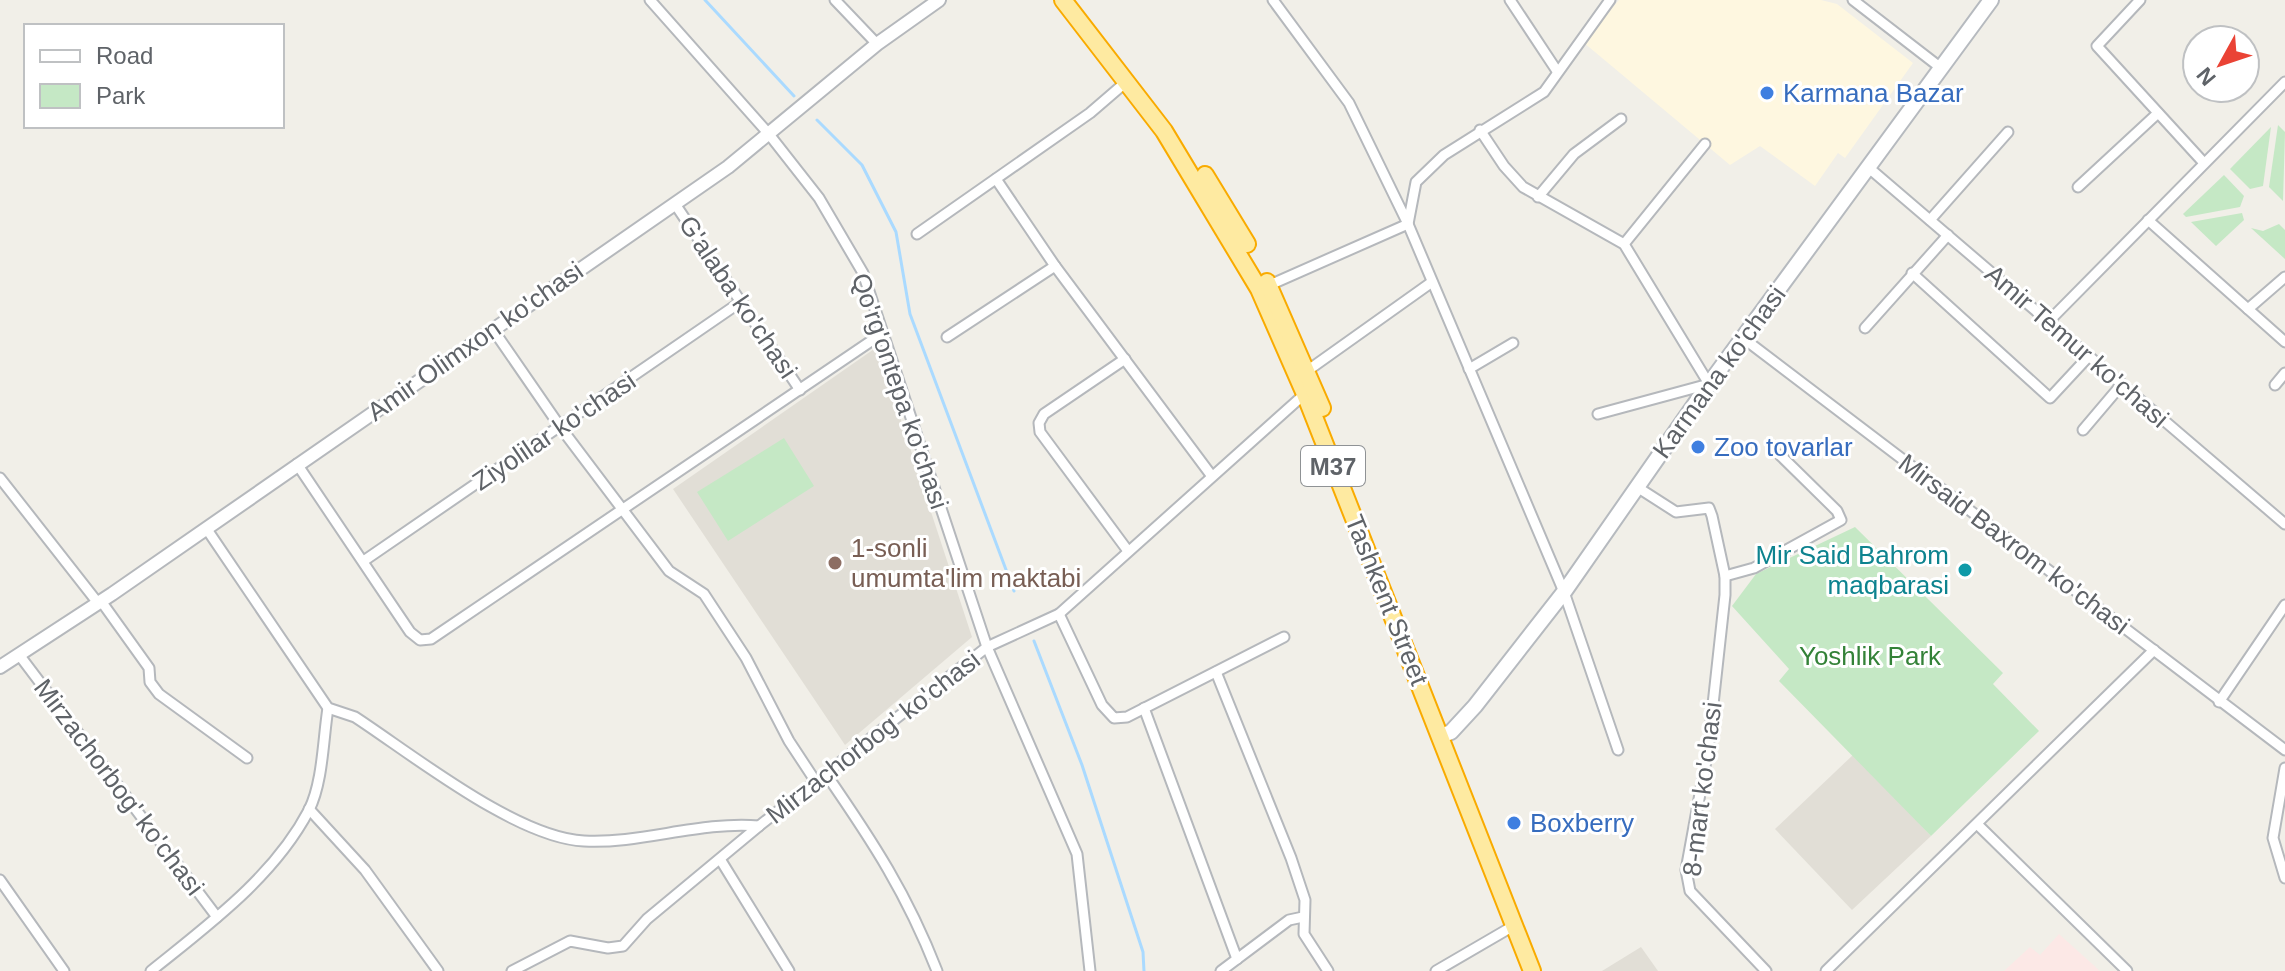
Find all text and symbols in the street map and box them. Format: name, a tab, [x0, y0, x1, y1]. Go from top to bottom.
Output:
legend	[24, 24, 284, 128]
north arrow	[2181, 24, 2261, 104]
text: Road	[96, 42, 153, 69]
text: N	[2191, 62, 2221, 91]
place label: Karmana Bazar	[1783, 78, 1964, 108]
text: Park	[96, 82, 146, 109]
marker: Karmana Bazar	[1758, 84, 1776, 102]
street label: G'alaba ko'chasi	[673, 210, 803, 384]
street label: Amir Olimxon ko'chasi	[361, 255, 589, 427]
street label: Amir Temur ko'chasi	[1979, 258, 2175, 434]
street label: Qo'rg'ontepa ko'chasi	[846, 269, 954, 513]
street label: Karmana ko'chasi	[1646, 280, 1792, 464]
street label: Ziyolilar ko'chasi	[467, 365, 641, 497]
place label: Zoo tovarlar	[1714, 432, 1853, 462]
marker: Zoo tovarlar	[1689, 438, 1707, 456]
road number: M37	[1301, 446, 1365, 486]
street label: Mirsaid Baxrom ko'chasi	[1893, 447, 2135, 641]
street label: Tashkent Street	[1339, 511, 1435, 690]
place label: 1-sonli umumta'lim maktabi	[851, 533, 1081, 593]
place label: Mir Said Bahrom maqbarasi	[1755, 540, 1949, 600]
marker: 1-sonli umumta'lim maktabi	[826, 554, 844, 572]
marker: Mir Said Bahrom maqbarasi	[1956, 561, 1974, 579]
park label: Yoshlik Park	[1799, 641, 1942, 671]
street label: Mirzachorbog' ko'chasi	[760, 644, 986, 830]
street label: Mirzachorbog' ko'chasi	[28, 673, 210, 901]
street label: 8-mart ko'chasi	[1676, 700, 1728, 878]
place label: Boxberry	[1530, 808, 1634, 838]
marker: Boxberry	[1505, 814, 1523, 832]

